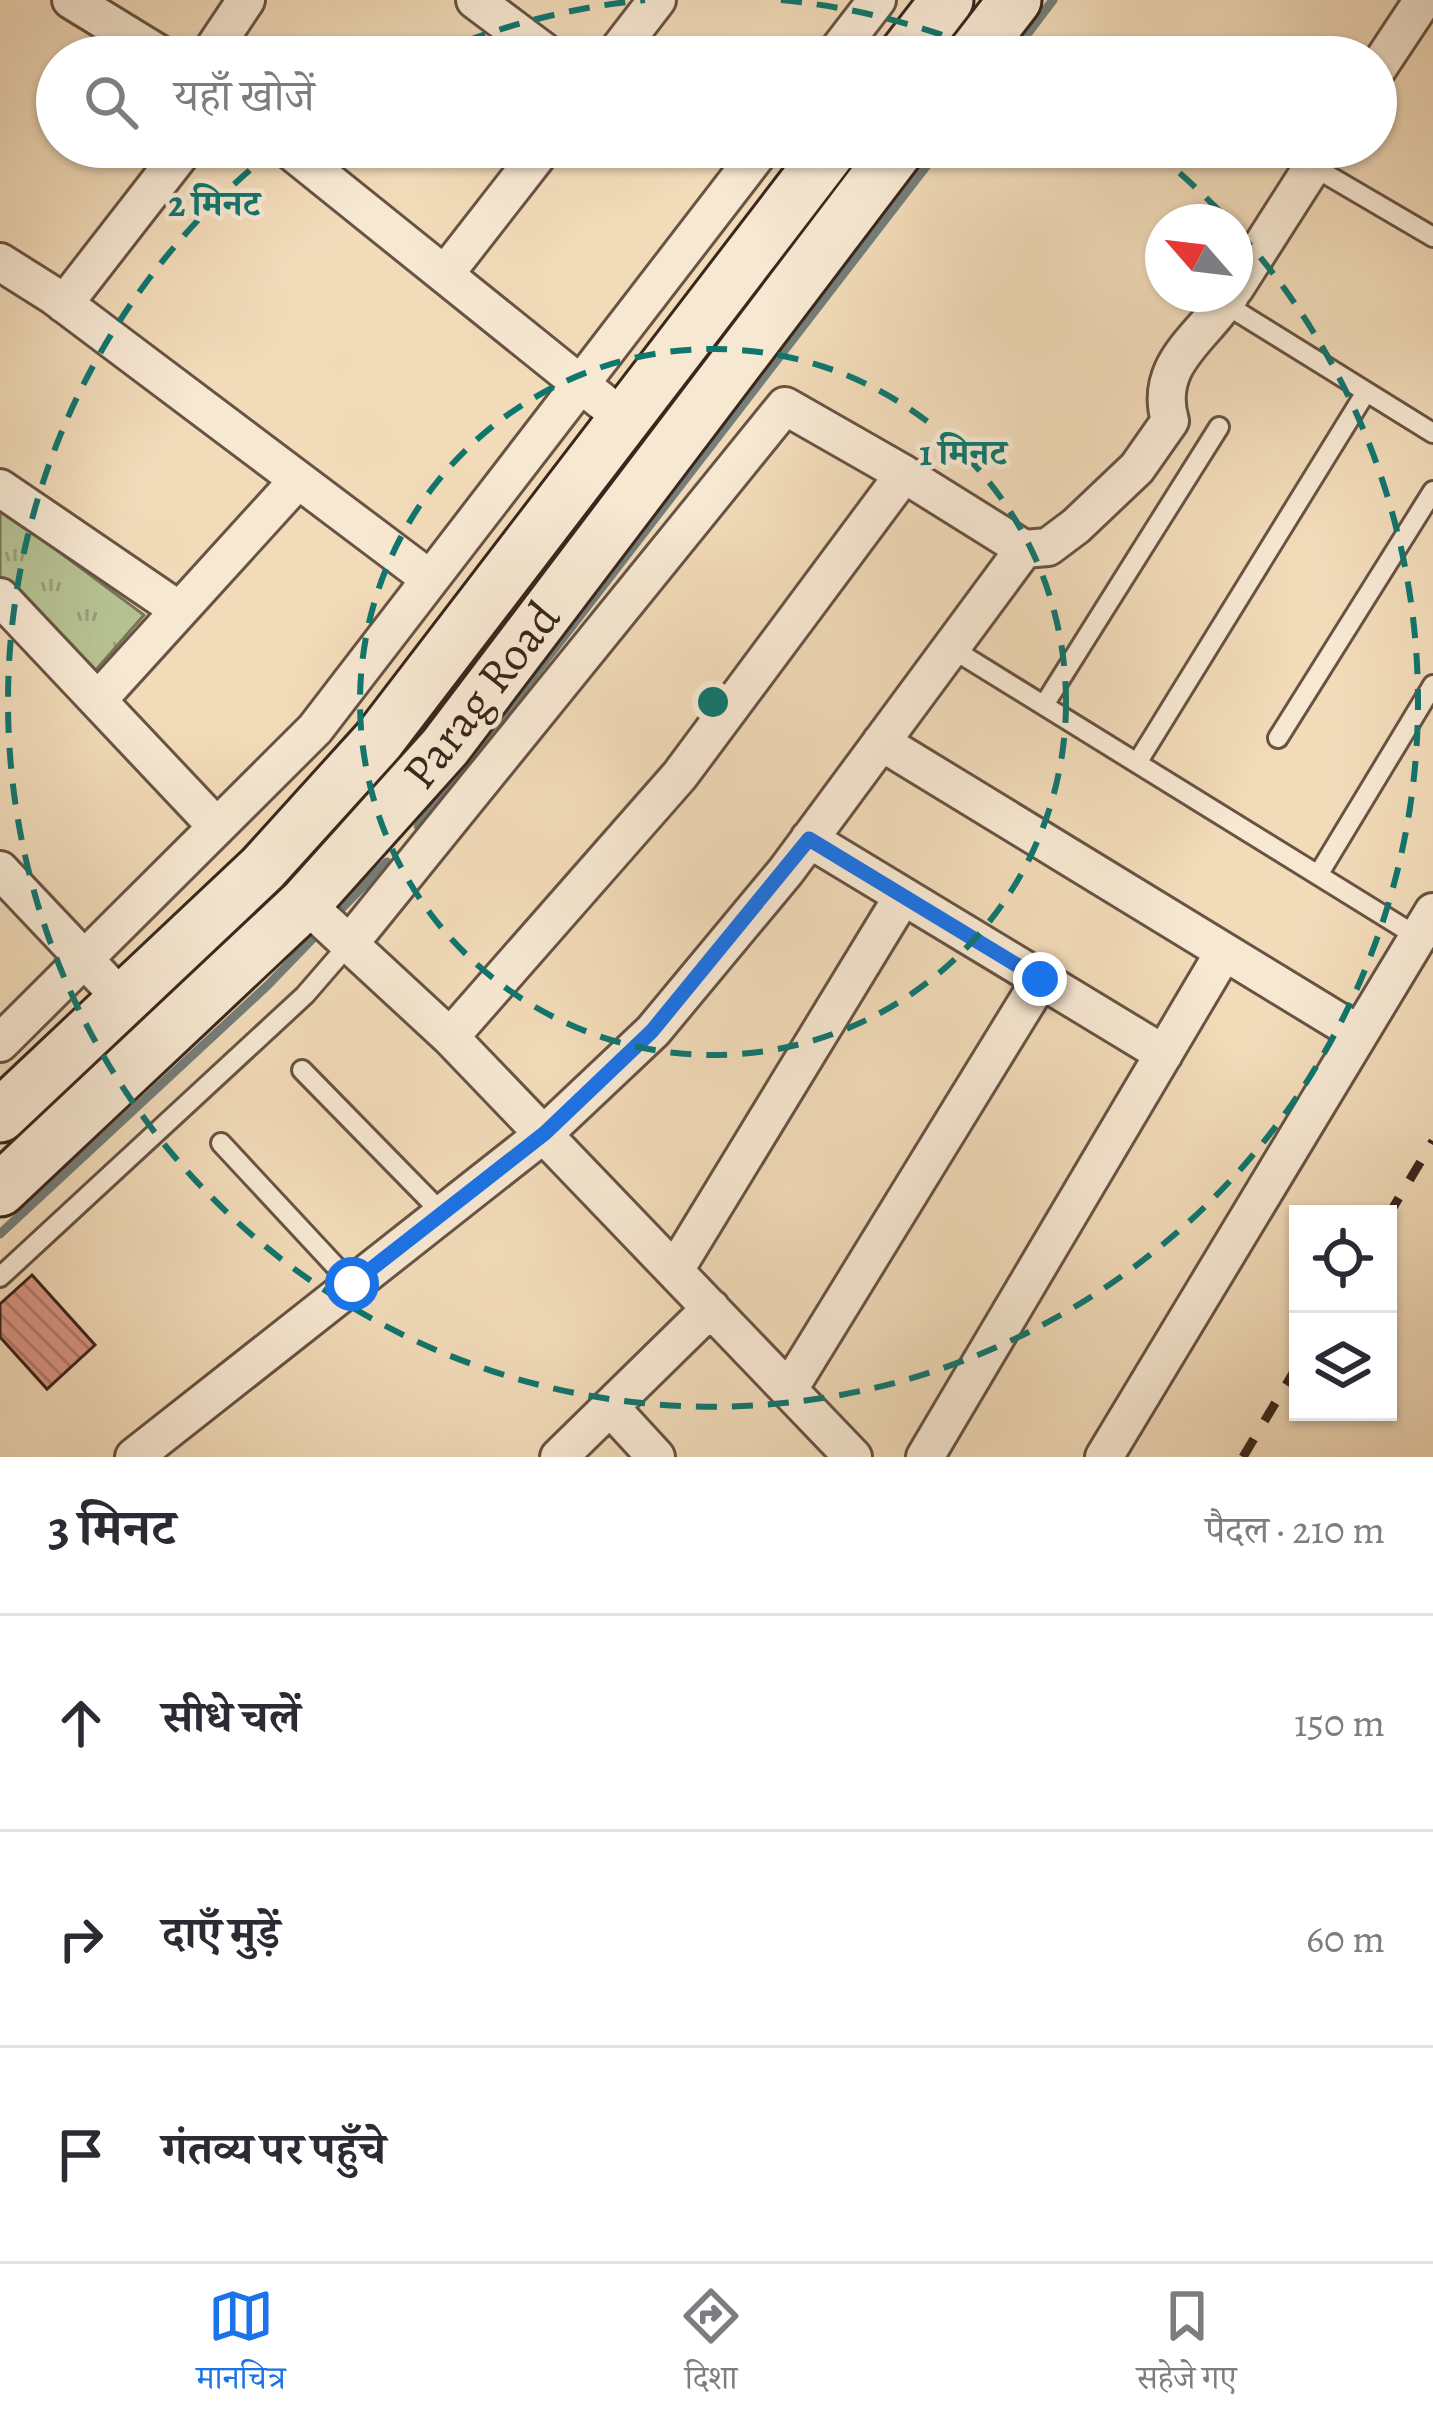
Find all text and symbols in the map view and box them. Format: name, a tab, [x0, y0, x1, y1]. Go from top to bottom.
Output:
search box	[36, 36, 1397, 168]
text: यहाँ खोजें	[174, 65, 315, 127]
icon: search	[78, 69, 144, 135]
text: 2 मिनट	[168, 179, 263, 228]
north arrow	[1145, 204, 1253, 312]
text: 1 मिनट	[919, 428, 1009, 477]
street label: Parag Road	[387, 587, 575, 803]
centre of rings	[692, 681, 734, 723]
route end	[1013, 952, 1067, 1006]
map controls	[1289, 1205, 1397, 1421]
button: locate	[1289, 1205, 1397, 1313]
route start	[325, 1257, 379, 1311]
button: layers	[1289, 1313, 1397, 1421]
text: 3 मिनट	[48, 1493, 175, 1563]
text: पैदल · 210 m	[1205, 1503, 1385, 1556]
text: सीधे चलें	[162, 1686, 300, 1748]
icon: ahead	[48, 1690, 114, 1756]
text: 150 m	[1294, 1696, 1385, 1749]
text: दाएँ मुड़ें	[162, 1902, 280, 1964]
icon: right	[48, 1906, 114, 1972]
text: 60 m	[1306, 1912, 1385, 1965]
text: गंतव्य पर पहुँचे	[162, 2118, 386, 2180]
icon: arrive	[48, 2122, 114, 2188]
tab: मानचित्र	[196, 2283, 286, 2410]
tab: दिशा	[678, 2283, 744, 2410]
tab: सहेजे गए	[1136, 2283, 1237, 2410]

